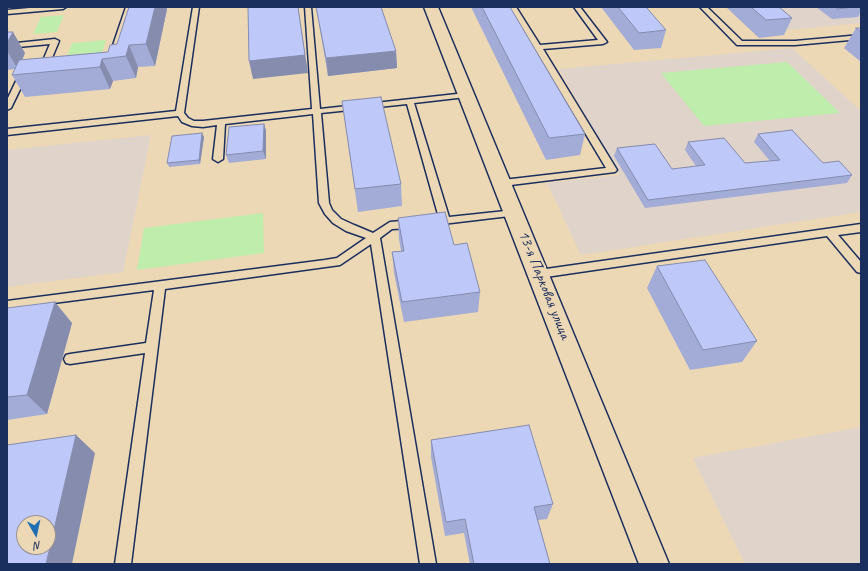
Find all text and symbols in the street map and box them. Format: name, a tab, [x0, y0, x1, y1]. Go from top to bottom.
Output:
street label: 13-я Парковая улица	[513, 228, 575, 342]
north arrow	[16, 515, 56, 555]
text: N	[33, 538, 42, 553]

